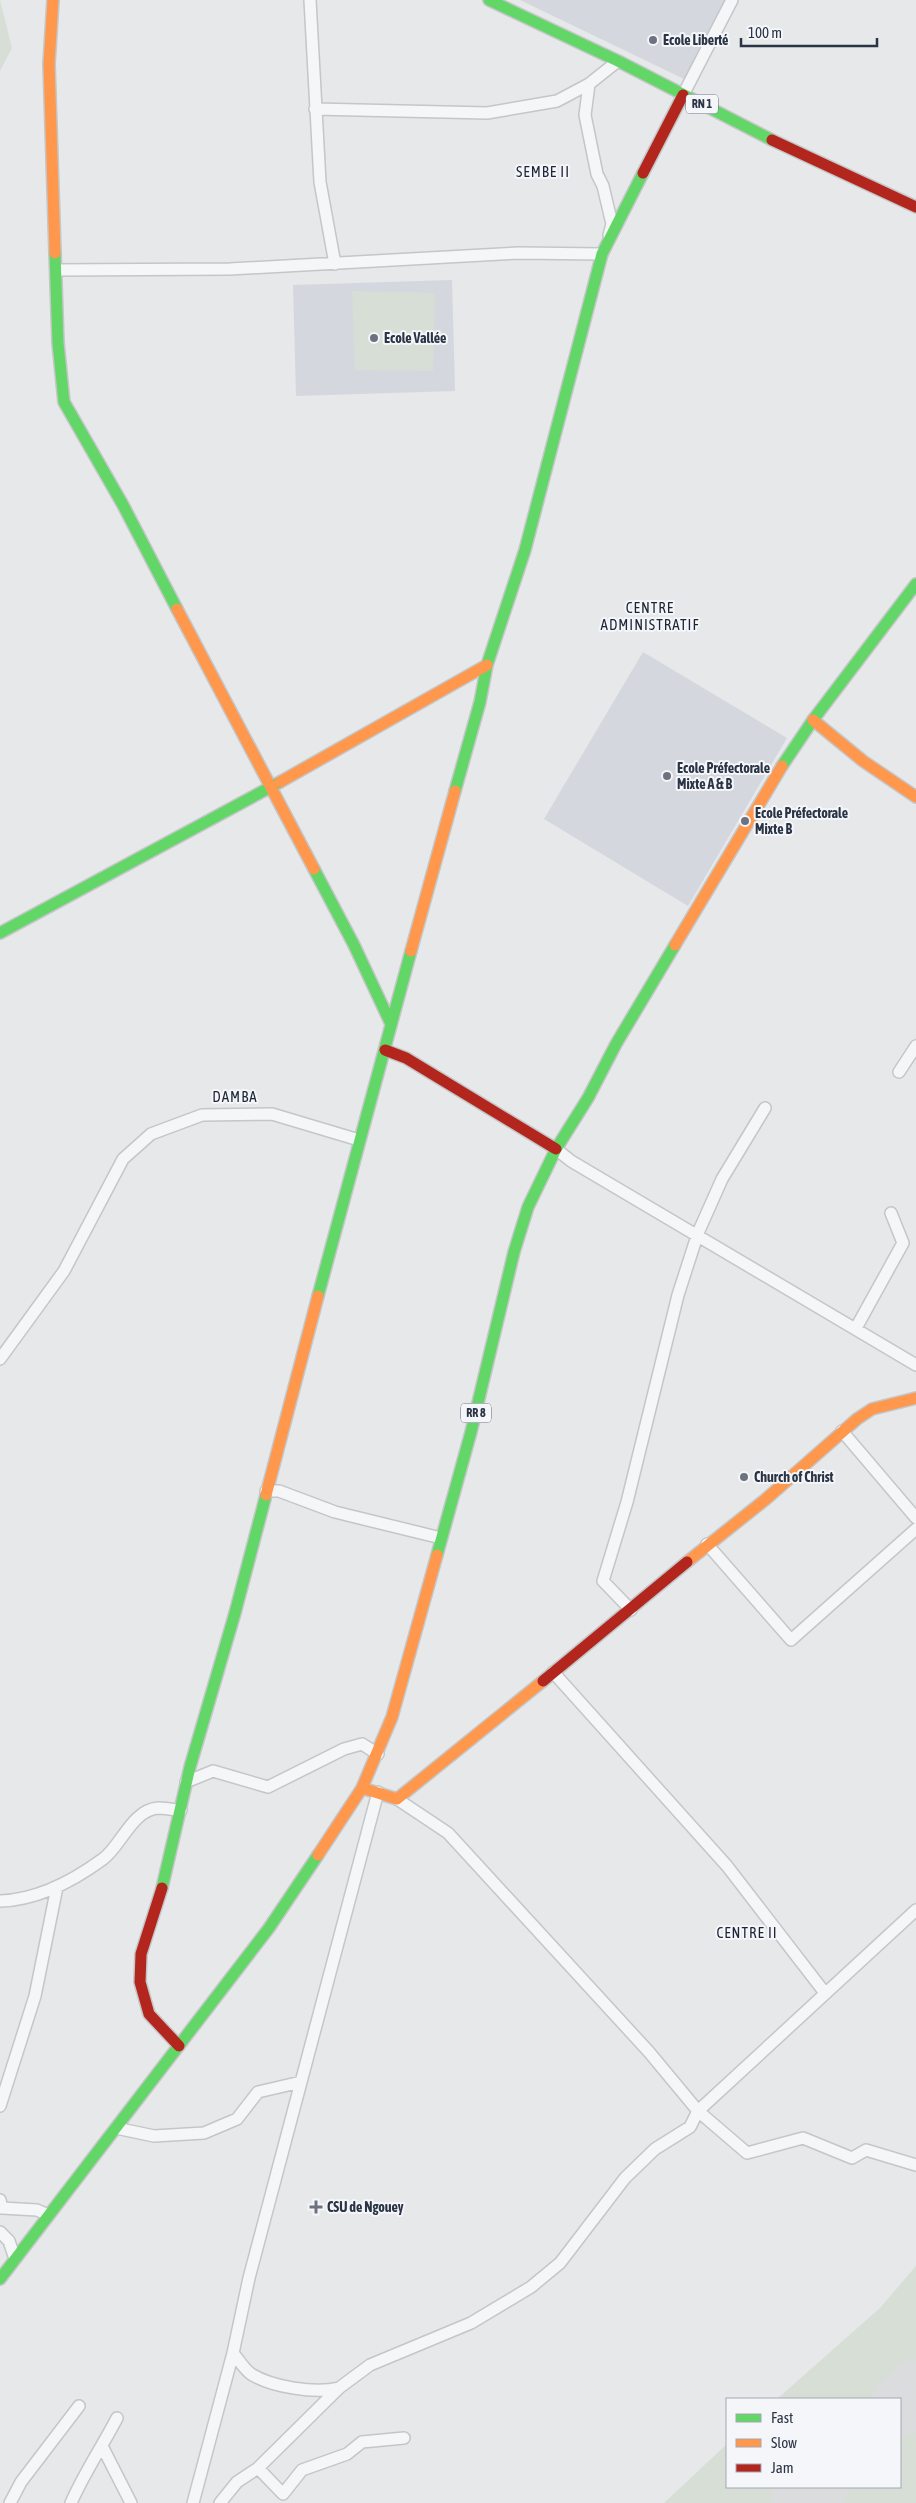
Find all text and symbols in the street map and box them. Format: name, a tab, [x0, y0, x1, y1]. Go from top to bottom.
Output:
scale bar	[741, 15, 877, 47]
text: 100 m	[748, 24, 782, 41]
place label: Ecole Liberté	[663, 32, 728, 48]
marker: Ecole Liberté	[647, 34, 659, 46]
road number: RN 1	[686, 95, 718, 114]
district label: SEMBE II	[516, 163, 570, 180]
place label: Ecole Vallée	[384, 330, 446, 346]
marker: Ecole Vallée	[368, 332, 380, 344]
district label: CENTRE ADMINISTRATIF	[601, 599, 699, 633]
place label: Ecole Préfectorale Mixte A & B	[677, 760, 770, 792]
marker: Ecole Préfectorale Mixte A & B	[661, 770, 673, 782]
place label: Ecole Préfectorale Mixte B	[755, 805, 848, 837]
marker: Ecole Préfectorale Mixte B	[739, 815, 751, 827]
district label: DAMBA	[212, 1088, 258, 1105]
road number: RR 8	[461, 1404, 491, 1422]
place label: Church of Christ	[754, 1469, 834, 1485]
marker: Church of Christ	[738, 1471, 750, 1483]
district label: CENTRE II	[716, 1924, 778, 1941]
place label: CSU de Ngouey	[327, 2199, 404, 2215]
marker: CSU de Ngouey	[309, 2200, 323, 2214]
legend	[726, 2398, 901, 2488]
text: Fast	[771, 2409, 793, 2426]
text: Slow	[771, 2434, 797, 2451]
text: Jam	[771, 2459, 794, 2476]

